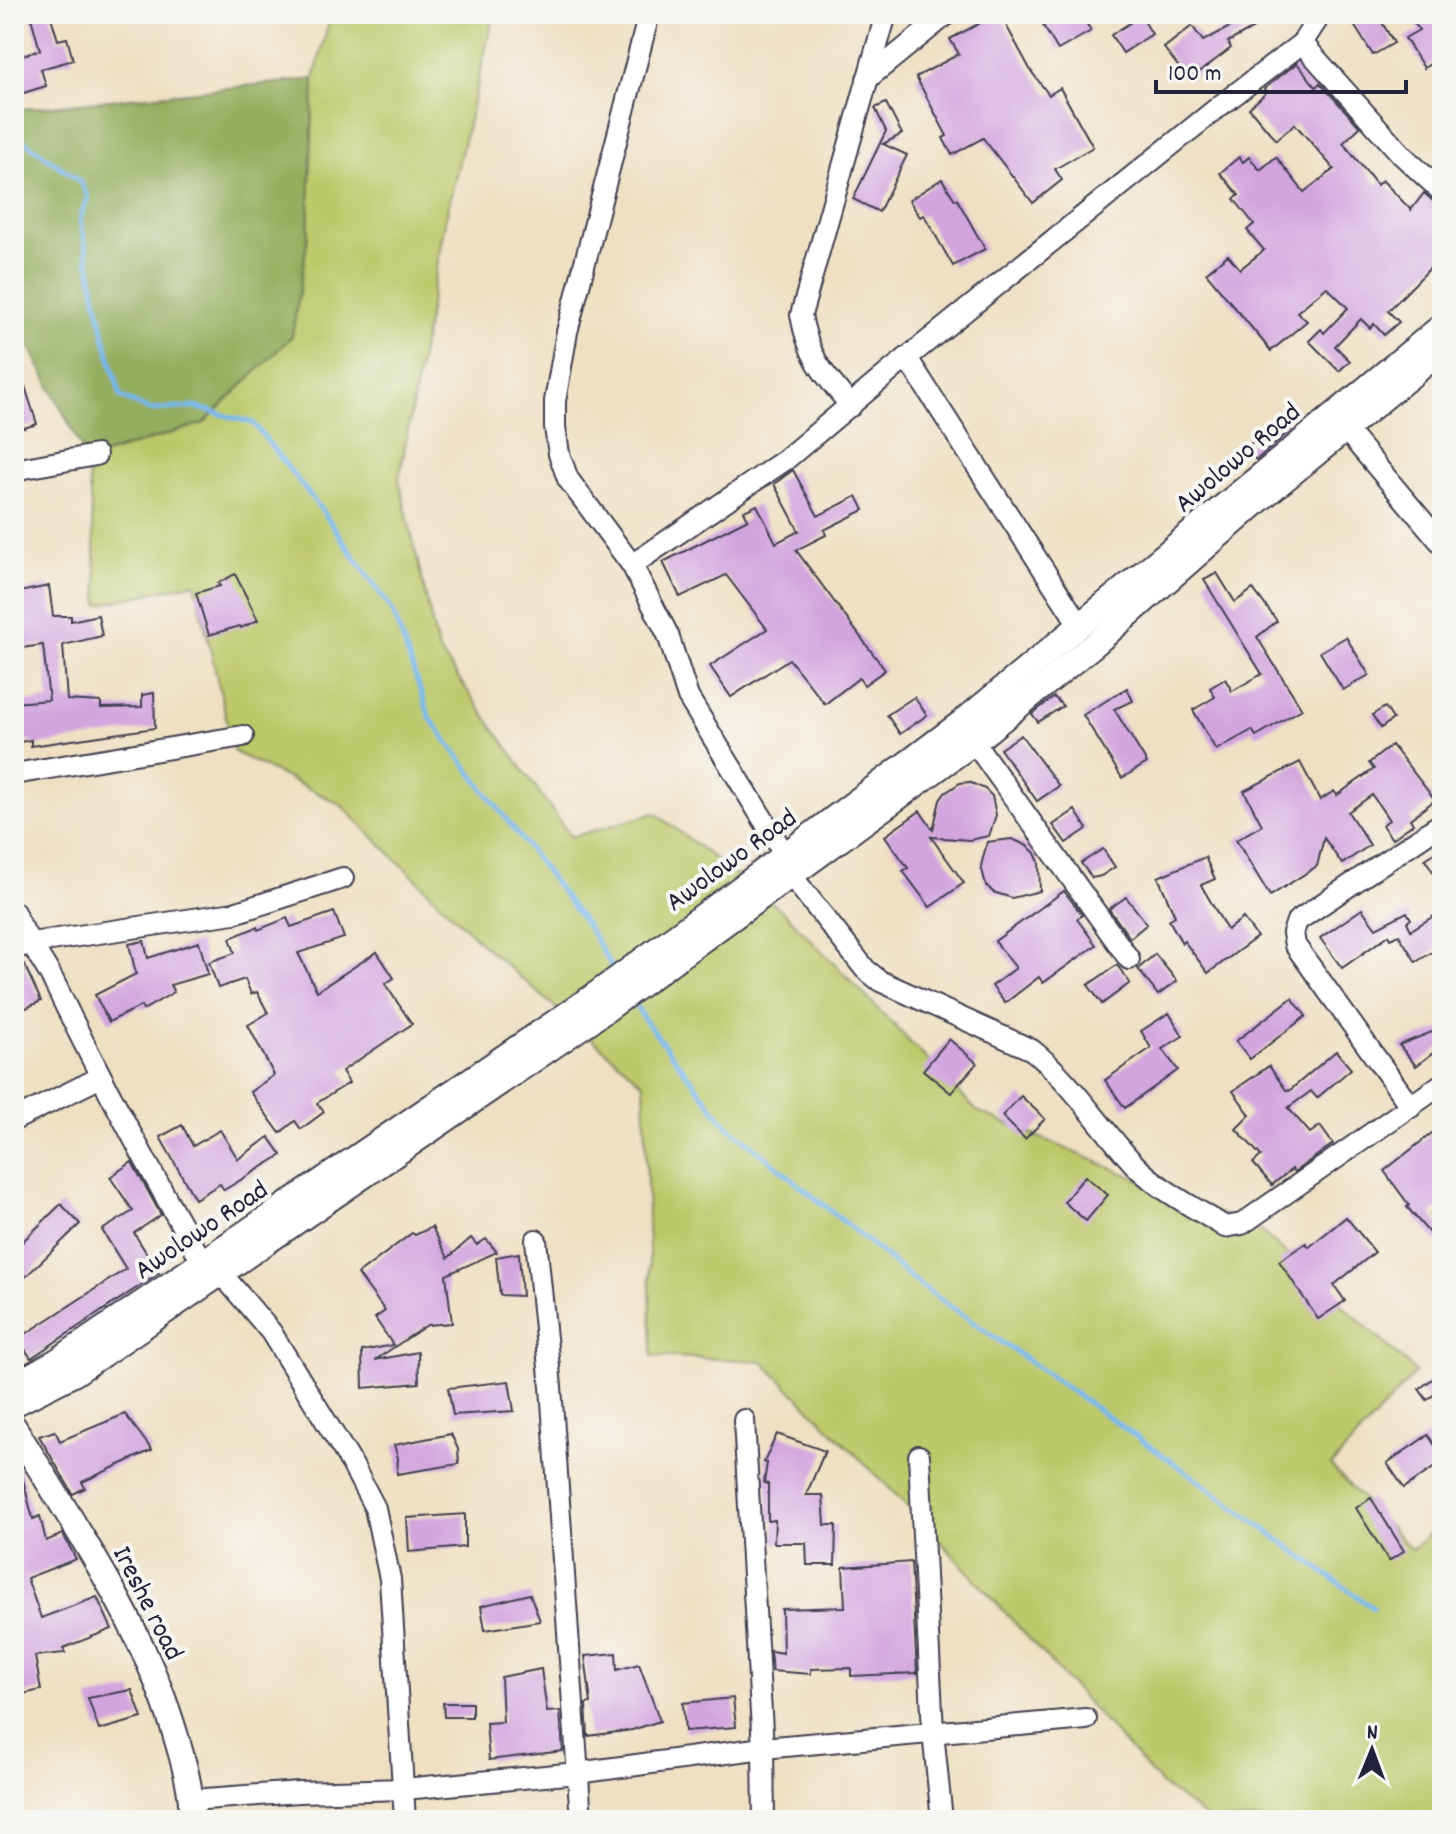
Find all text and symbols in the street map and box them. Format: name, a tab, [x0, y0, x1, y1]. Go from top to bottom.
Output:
scale bar	[1156, 44, 1406, 94]
text: 100 m	[1168, 58, 1221, 92]
street label: Awolowo Road	[1167, 395, 1311, 525]
street label: Awolowo Road	[659, 801, 807, 924]
street label: Awolowo Road	[128, 1172, 278, 1292]
street label: Ireshe road	[100, 1540, 191, 1669]
north arrow	[1332, 1710, 1412, 1790]
text: N	[1367, 1718, 1378, 1749]

